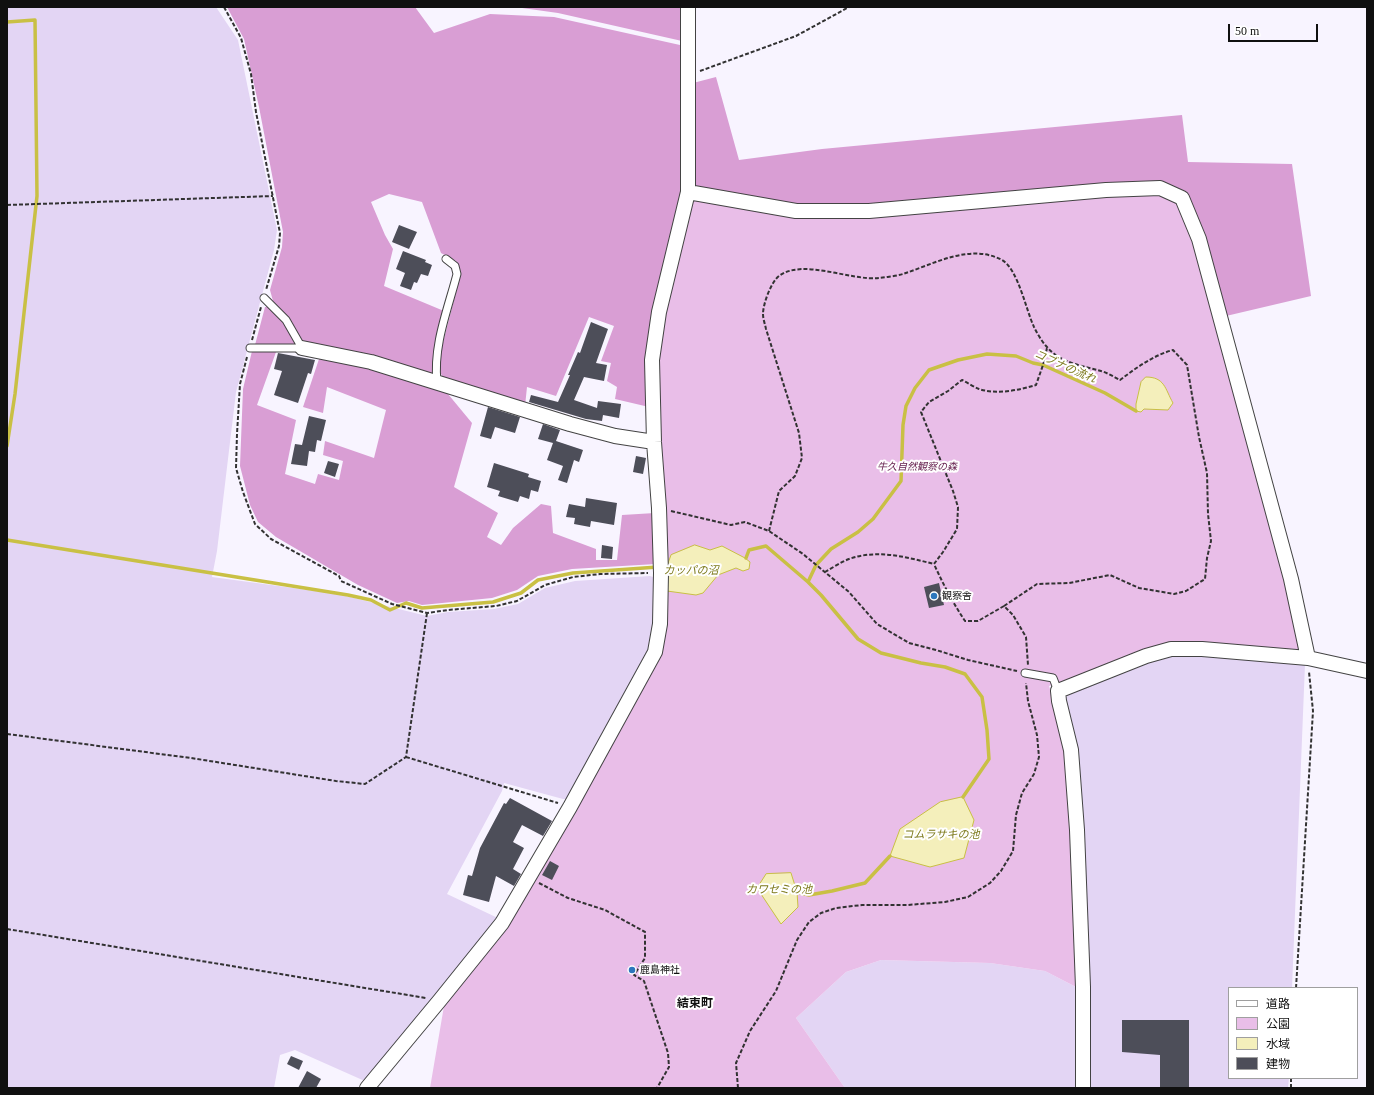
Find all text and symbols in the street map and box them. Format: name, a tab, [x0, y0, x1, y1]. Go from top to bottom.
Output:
scale bar	[1230, 16, 1320, 42]
text: 50 m	[1235, 24, 1259, 38]
water label: コブナの流れ	[1032, 348, 1098, 386]
park label: 牛久自然観察の森	[877, 461, 957, 473]
water label: カッパの沼	[664, 564, 718, 578]
place label: 観察舎	[942, 590, 972, 602]
marker: 観察舎	[929, 591, 939, 601]
water label: コムラサキの池	[903, 828, 979, 842]
water label: カワセミの池	[746, 883, 812, 897]
place label: 鹿島神社	[640, 964, 680, 976]
marker: 鹿島神社	[627, 965, 637, 975]
legend	[1228, 987, 1358, 1079]
district label: 結束町	[677, 997, 713, 1011]
text: 道路	[1266, 997, 1290, 1011]
text: 公園	[1266, 1017, 1290, 1031]
text: 水域	[1266, 1037, 1290, 1051]
text: 建物	[1266, 1057, 1290, 1071]

